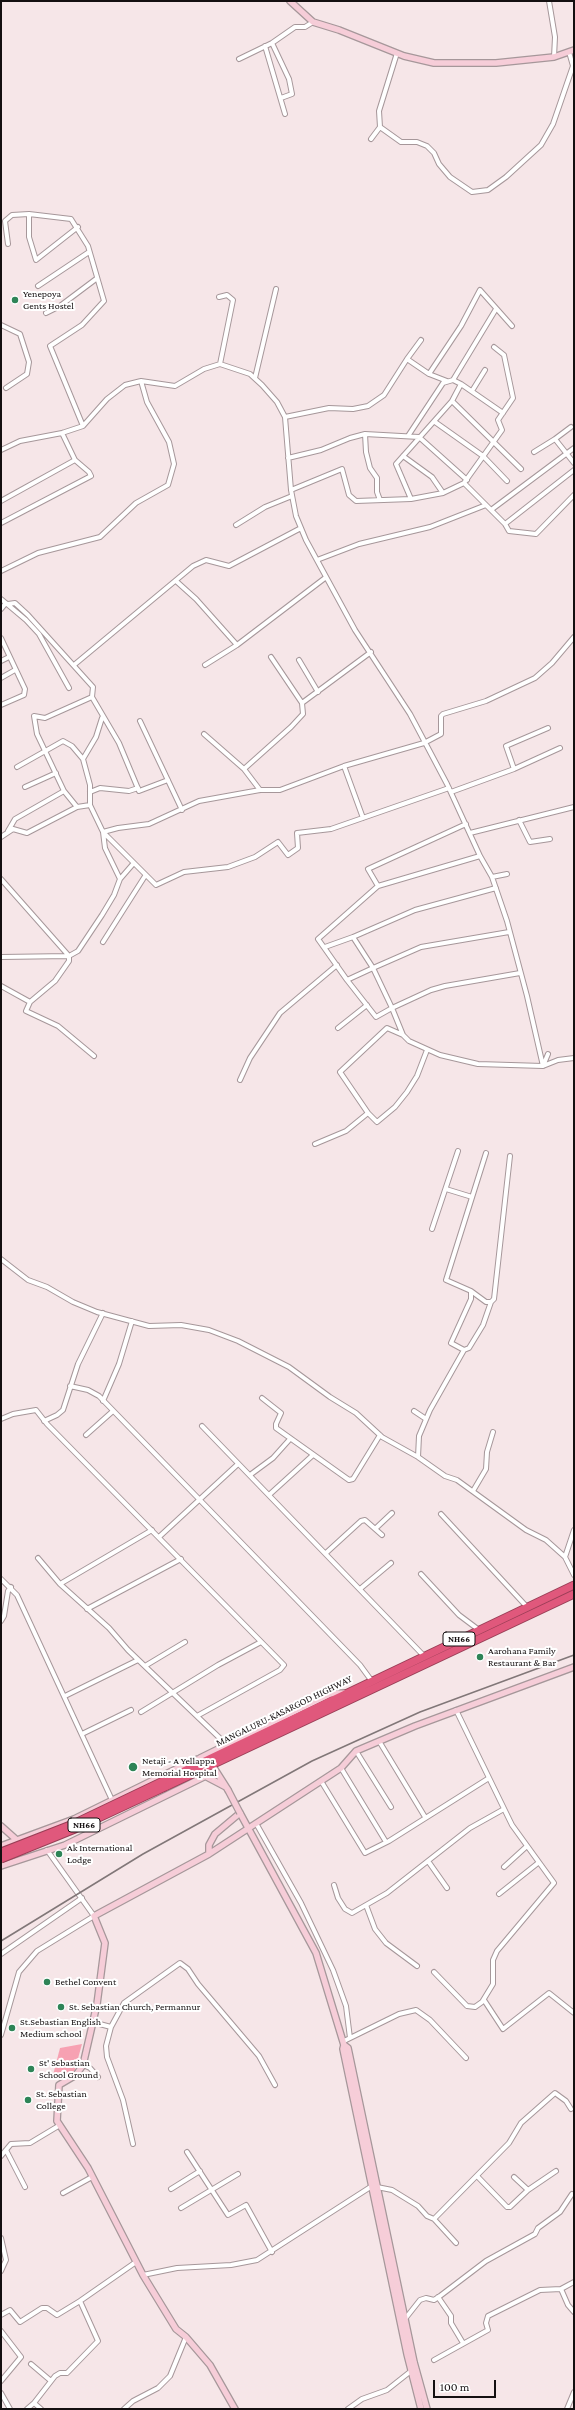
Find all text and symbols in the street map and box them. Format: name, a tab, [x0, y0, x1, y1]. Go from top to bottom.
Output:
place label: Yenepoya Gents Hostel	[23, 288, 74, 312]
marker: Yenepoya Gents Hostel	[10, 295, 20, 305]
road number: NH66	[443, 1632, 475, 1646]
place label: Aarohana Family Restaurant & Bar	[488, 1645, 556, 1668]
marker: Aarohana Family Restaurant & Bar	[475, 1652, 485, 1662]
street label: MANGALURU-KASARGOD HIGHWAY	[214, 1673, 354, 1749]
place label: Netaji - A Yellappa Memorial Hospital	[142, 1755, 217, 1778]
marker: Netaji - A Yellappa Memorial Hospital	[127, 1761, 139, 1773]
road number: NH66	[68, 1818, 100, 1832]
place label: Ak International Lodge	[67, 1842, 132, 1866]
marker: Ak International Lodge	[54, 1849, 64, 1859]
place label: Bethel Convent	[55, 1976, 116, 1988]
marker: Bethel Convent	[42, 1977, 52, 1987]
place label: St. Sebastian Church, Permannur	[69, 2001, 200, 2013]
marker: St. Sebastian Church, Permannur	[56, 2002, 66, 2012]
place label: St.Sebastian English Medium school	[20, 2016, 101, 2040]
marker: St.Sebastian English Medium school	[7, 2023, 17, 2033]
place label: St' Sebastian School Ground	[39, 2057, 98, 2080]
marker: St' Sebastian School Ground	[26, 2064, 36, 2074]
place label: St. Sebastian College	[36, 2088, 87, 2112]
marker: St. Sebastian College	[23, 2095, 33, 2105]
scale bar	[435, 2372, 498, 2398]
text: 100 m	[440, 2380, 469, 2394]

